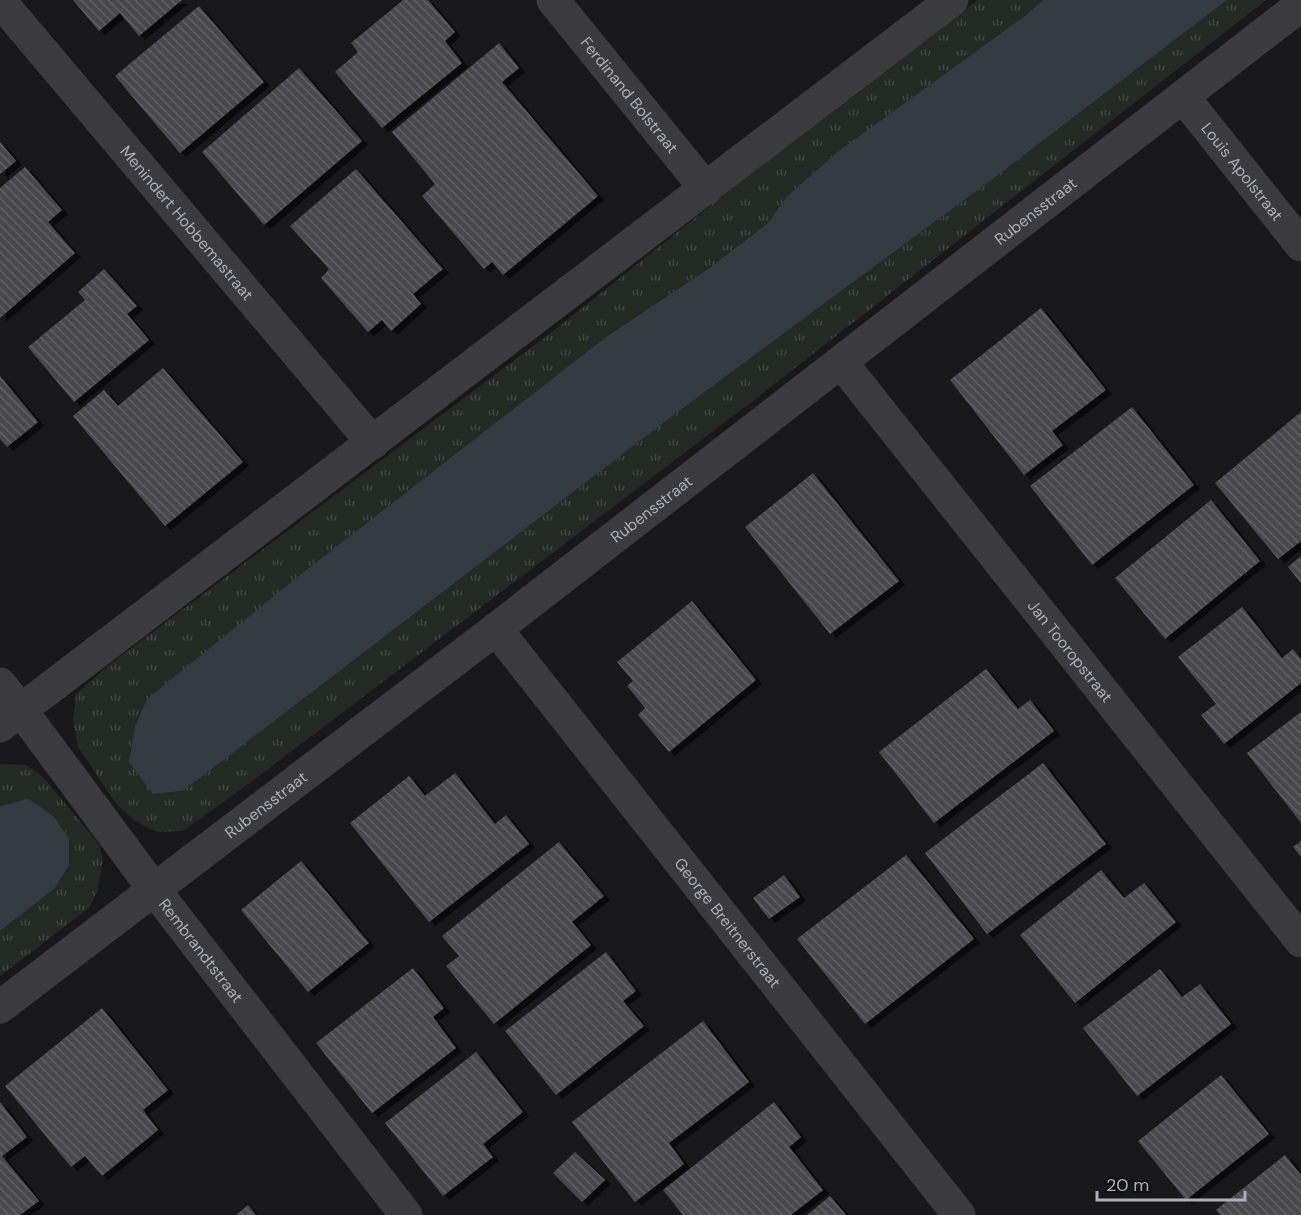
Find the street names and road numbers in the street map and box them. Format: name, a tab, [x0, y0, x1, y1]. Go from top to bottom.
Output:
street label: Ferdinand Bolstraat	[576, 32, 683, 158]
street label: Louis Apolstraat	[1197, 118, 1288, 225]
street label: Menindert Hobbemastraat	[115, 141, 258, 305]
street label: Rubensstraat	[990, 173, 1081, 250]
street label: Rubensstraat	[606, 471, 697, 548]
street label: Jan Tooropstraat	[1023, 596, 1117, 707]
street label: Rubensstraat	[220, 767, 311, 843]
street label: George Breitnerstraat	[669, 853, 785, 992]
street label: Rembrandtstraat	[154, 895, 248, 1007]

